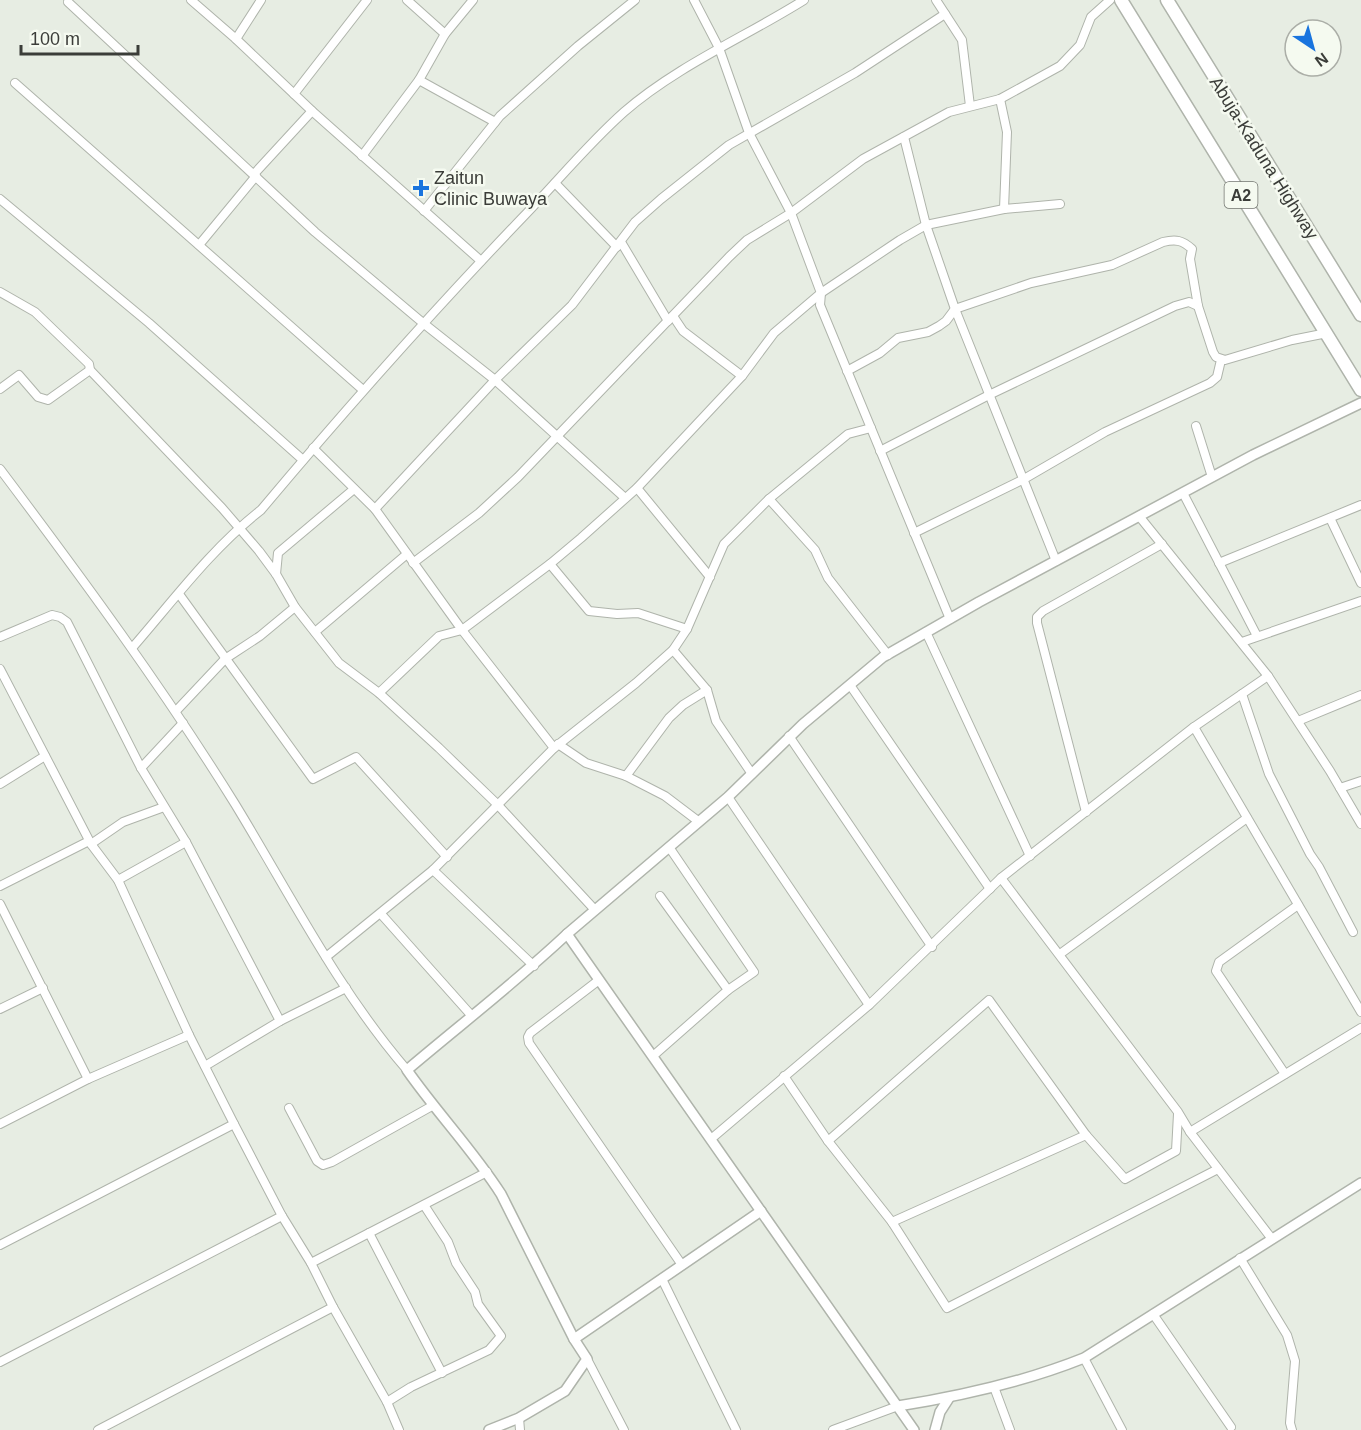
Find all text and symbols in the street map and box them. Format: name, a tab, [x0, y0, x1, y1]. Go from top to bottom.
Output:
scale bar	[21, 18, 138, 56]
north arrow	[1283, 18, 1343, 78]
text: 100 m	[30, 29, 80, 49]
text: N	[1312, 49, 1331, 70]
street label: Abuja-Kaduna Highway	[1206, 73, 1322, 243]
place label: Zaitun Clinic Buwaya	[434, 168, 548, 209]
marker: Zaitun Clinic Buwaya	[412, 179, 430, 197]
road number: A2	[1224, 182, 1258, 208]

